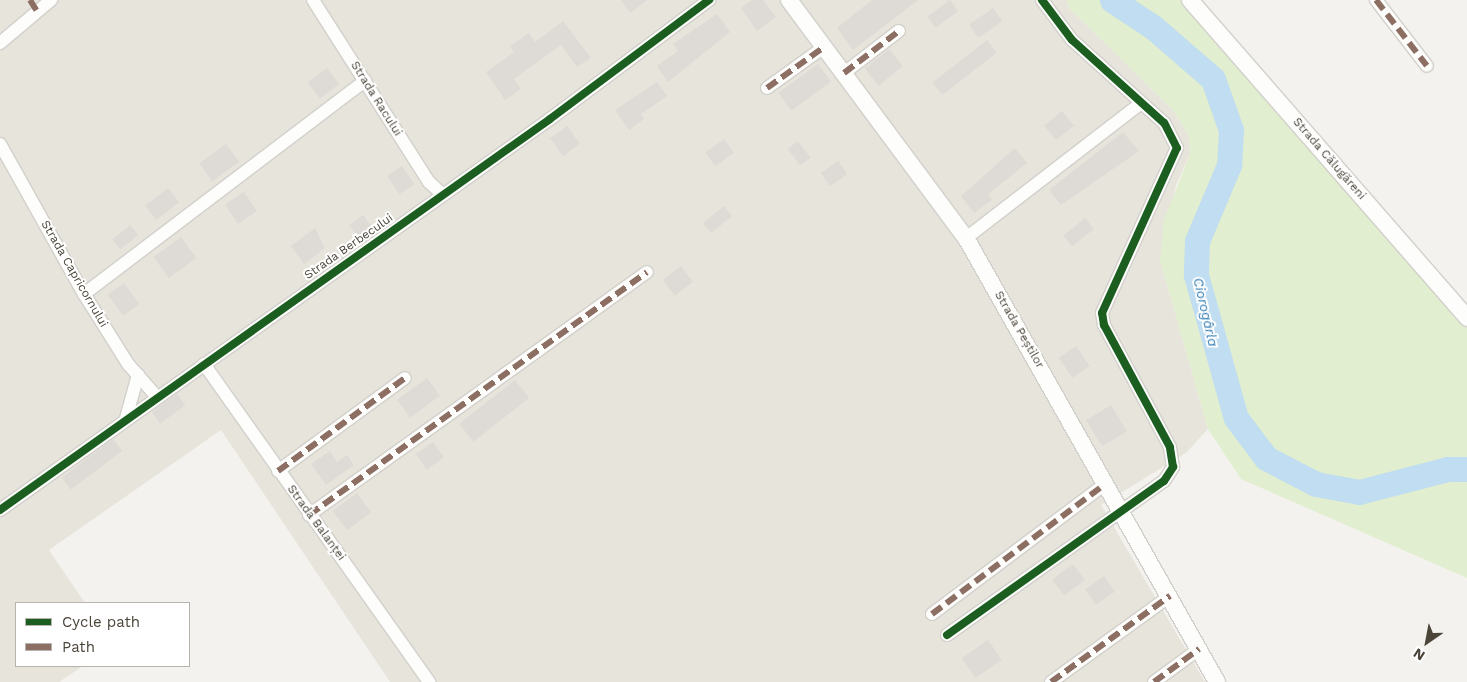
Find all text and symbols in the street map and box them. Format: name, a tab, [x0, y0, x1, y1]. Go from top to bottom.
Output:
street label: Strada Racului	[347, 59, 405, 139]
street label: Strada Călugăreni	[1289, 115, 1369, 203]
street label: Strada Berbecului	[302, 211, 396, 283]
street label: Strada Capricornului	[37, 218, 111, 330]
water label: Ciorogârla	[1190, 276, 1222, 348]
street label: Strada Peștilor	[991, 289, 1047, 371]
street label: Strada Balanței	[284, 482, 348, 564]
legend	[15, 602, 190, 667]
text: Cycle path	[62, 613, 140, 631]
north arrow	[1402, 617, 1452, 667]
text: Path	[62, 638, 95, 656]
text: N	[1410, 645, 1428, 664]

